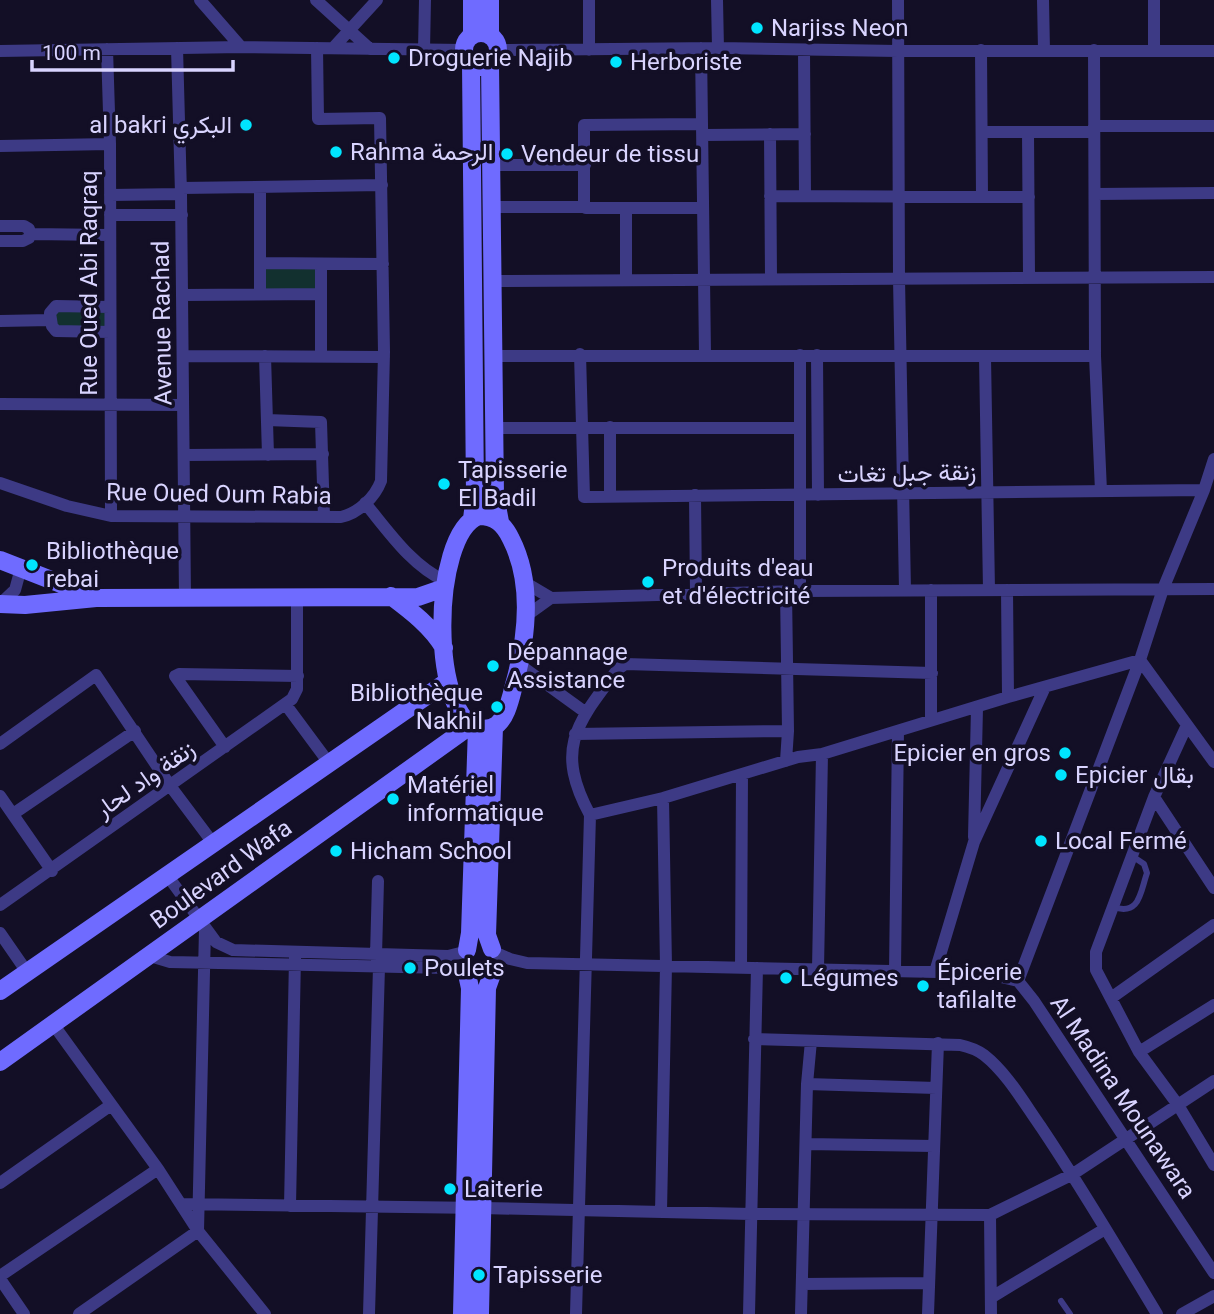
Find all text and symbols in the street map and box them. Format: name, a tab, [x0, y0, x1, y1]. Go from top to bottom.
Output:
place label: Narjiss Neon	[771, 14, 908, 42]
marker: Narjiss Neon	[749, 20, 765, 36]
scale bar	[32, 28, 233, 72]
text: 100 m	[42, 41, 101, 65]
place label: Droguerie Najib	[408, 44, 573, 72]
place label: Herboriste	[630, 48, 742, 76]
marker: Droguerie Najib	[386, 50, 402, 66]
marker: Herboriste	[608, 54, 624, 70]
place label: al bakri البكري	[89, 111, 232, 144]
marker: al bakri البكري	[238, 117, 254, 133]
place label: Rahma الرحمة	[350, 138, 493, 167]
place label: Vendeur de tissu	[521, 140, 699, 168]
marker: Rahma الرحمة	[328, 144, 344, 160]
marker: Vendeur de tissu	[499, 146, 515, 162]
street label: Rue Oued Abi Raqraq	[75, 170, 103, 396]
street label: Avenue Rachad	[147, 240, 177, 406]
place label: Tapisserie El Badil	[458, 456, 568, 512]
street label: زنقة جبل تغات	[837, 458, 977, 489]
marker: Tapisserie El Badil	[436, 476, 452, 492]
street label: Rue Oued Oum Rabia	[106, 478, 332, 510]
place label: Bibliothèque rebai	[46, 537, 179, 593]
place label: Produits d'eau et d'électricité	[662, 554, 814, 610]
marker: Bibliothèque rebai	[24, 557, 40, 573]
marker: Produits d'eau et d'électricité	[640, 574, 656, 590]
place label: Dépannage Assistance	[507, 638, 628, 694]
marker: Dépannage Assistance	[485, 658, 501, 674]
place label: Bibliothèque Nakhil	[350, 679, 483, 735]
marker: Bibliothèque Nakhil	[489, 699, 505, 715]
street label: زنقة واد لحار	[89, 734, 201, 825]
place label: Epicier en gros	[893, 739, 1051, 767]
marker: Epicier en gros	[1057, 745, 1073, 761]
place label: Epicier بقال	[1075, 761, 1194, 789]
marker: Epicier بقال	[1053, 767, 1069, 783]
place label: Matériel informatique	[407, 771, 544, 827]
marker: Matériel informatique	[385, 791, 401, 807]
street label: Boulevard Wafa	[145, 813, 297, 935]
place label: Local Fermé	[1055, 827, 1187, 855]
marker: Local Fermé	[1033, 833, 1049, 849]
place label: Hicham School	[350, 837, 512, 865]
marker: Hicham School	[328, 843, 344, 859]
place label: Poulets	[424, 954, 505, 982]
place label: Épicerie tafilalte	[937, 958, 1022, 1014]
marker: Poulets	[402, 960, 418, 976]
place label: Légumes	[800, 964, 899, 992]
marker: Légumes	[778, 970, 794, 986]
marker: Épicerie tafilalte	[915, 978, 931, 994]
street label: Al Madina Mounawara	[1045, 990, 1201, 1204]
place label: Laiterie	[464, 1175, 543, 1203]
marker: Laiterie	[442, 1181, 458, 1197]
place label: Tapisserie	[493, 1261, 603, 1289]
marker: Tapisserie	[471, 1267, 487, 1283]

